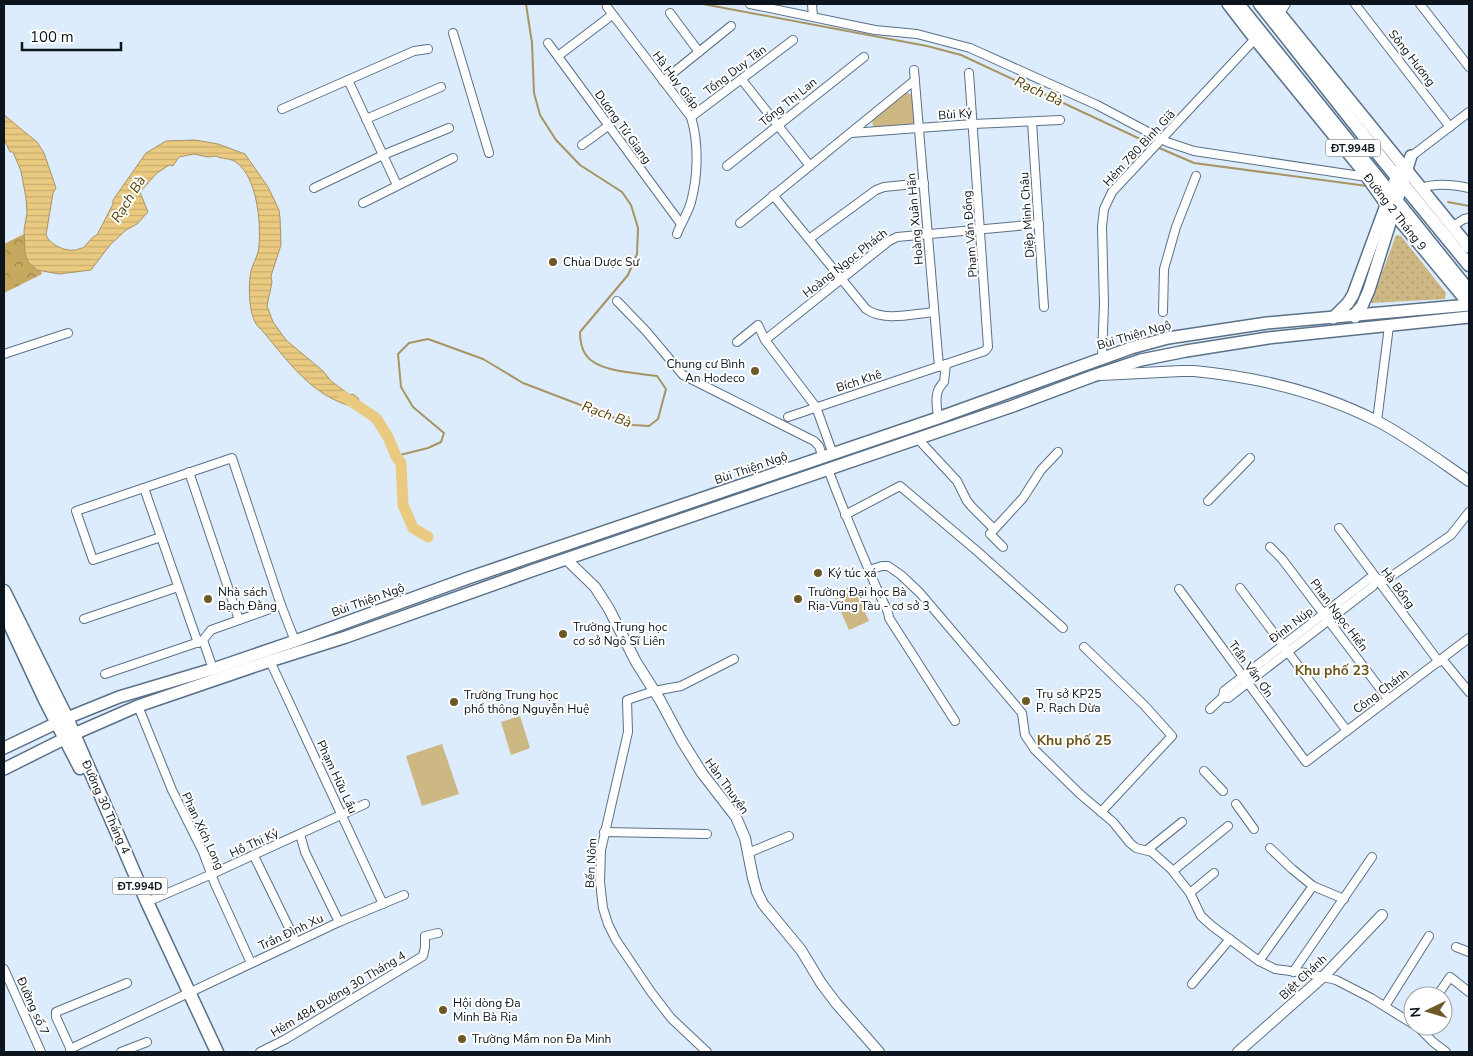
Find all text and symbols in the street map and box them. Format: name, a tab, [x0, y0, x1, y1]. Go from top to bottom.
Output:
scale bar	[22, 20, 121, 52]
text: 100 m	[30, 27, 74, 47]
street label: Sông Hương	[1385, 27, 1439, 89]
street label: Tống Duy Tân	[701, 41, 769, 99]
street label: Hà Huy Giáp	[649, 48, 703, 112]
water label: Rạch Bà	[1011, 72, 1066, 111]
street label: Tống Thị Lan	[756, 74, 820, 130]
street label: Dương Tử Giang	[591, 87, 655, 167]
street label: Bùi Kỷ	[937, 104, 973, 123]
street label: Hẻm 780 Bình Giã	[1099, 106, 1179, 190]
road number: ĐT.994B	[1326, 140, 1380, 156]
street label: Đường 2 Tháng 9	[1359, 169, 1430, 254]
water label: Rạch Bà	[107, 172, 150, 226]
street label: Hoàng Xuân Hãn	[903, 172, 927, 266]
street label: Diệp Minh Châu	[1016, 172, 1038, 258]
street label: Phạm Văn Đồng	[959, 190, 981, 278]
street label: Hoàng Ngọc Phách	[799, 225, 891, 301]
place label: Chùa Dược Sư	[563, 254, 640, 270]
marker: Chùa Dược Sư	[547, 256, 559, 268]
street label: Bùi Thiện Ngộ	[1095, 317, 1173, 353]
place label: Chung cư Bình An Hodeco	[667, 356, 745, 386]
marker: Chung cư Bình An Hodeco	[749, 365, 761, 377]
street label: Bích Khê	[834, 366, 884, 396]
water label: Rạch Bà	[579, 397, 634, 432]
street label: Bùi Thiện Ngộ	[712, 448, 790, 488]
street label: Hà Bổng	[1377, 564, 1419, 612]
place label: Ký túc xá	[828, 565, 877, 581]
marker: Ký túc xá	[812, 567, 824, 579]
street label: Phan Ngọc Hiển	[1306, 575, 1372, 655]
street label: Bùi Thiện Ngộ	[329, 579, 407, 621]
place label: Nhà sách Bạch Đằng	[218, 584, 277, 614]
place label: Trường Đại học Bà Rịa-Vũng Tàu - cơ sở 3	[808, 584, 930, 614]
marker: Nhà sách Bạch Đằng	[202, 593, 214, 605]
marker: Trường Đại học Bà Rịa-Vũng Tàu - cơ sở 3	[792, 593, 804, 605]
street label: Đinh Núp	[1265, 603, 1316, 647]
place label: Trường Trung học cơ sở Ngô Sĩ Liên	[573, 619, 668, 649]
marker: Trường Trung học cơ sở Ngô Sĩ Liên	[557, 628, 569, 640]
street label: Trần Văn Ơn	[1225, 637, 1277, 701]
district label: Khu phố 23	[1295, 661, 1369, 680]
street label: Công Chánh	[1350, 665, 1412, 717]
place label: Trụ sở KP25 P. Rạch Dừa	[1036, 686, 1101, 716]
place label: Trường Trung học phổ thông Nguyễn Huệ	[464, 687, 589, 717]
marker: Trụ sở KP25 P. Rạch Dừa	[1020, 695, 1032, 707]
marker: Trường Trung học phổ thông Nguyễn Huệ	[448, 696, 460, 708]
district label: Khu phố 25	[1037, 731, 1111, 750]
street label: Phạm Hữu Lầu	[313, 738, 361, 816]
street label: Hàn Thuyên	[701, 755, 753, 817]
street label: Đường 30 Tháng 4	[78, 757, 134, 857]
street label: Phan Xích Long	[178, 790, 228, 872]
street label: Hồ Thị Kỷ	[227, 824, 282, 861]
street label: Bến Nôm	[582, 837, 600, 889]
road number: ĐT.994D	[112, 878, 168, 894]
street label: Trần Đình Xu	[256, 910, 326, 954]
street label: Hẻm 484 Đường 30 Tháng 4	[268, 947, 408, 1041]
street label: Biệt Chánh	[1276, 951, 1330, 1003]
street label: Đường số 7	[13, 974, 53, 1038]
north arrow	[1403, 986, 1453, 1036]
place label: Hội dòng Đa Minh Bà Rịa	[453, 995, 521, 1025]
marker: Hội dòng Đa Minh Bà Rịa	[437, 1004, 449, 1016]
text: N	[1406, 1006, 1425, 1018]
place label: Trường Mầm non Đa Minh	[472, 1031, 611, 1047]
marker: Trường Mầm non Đa Minh	[456, 1033, 468, 1045]

